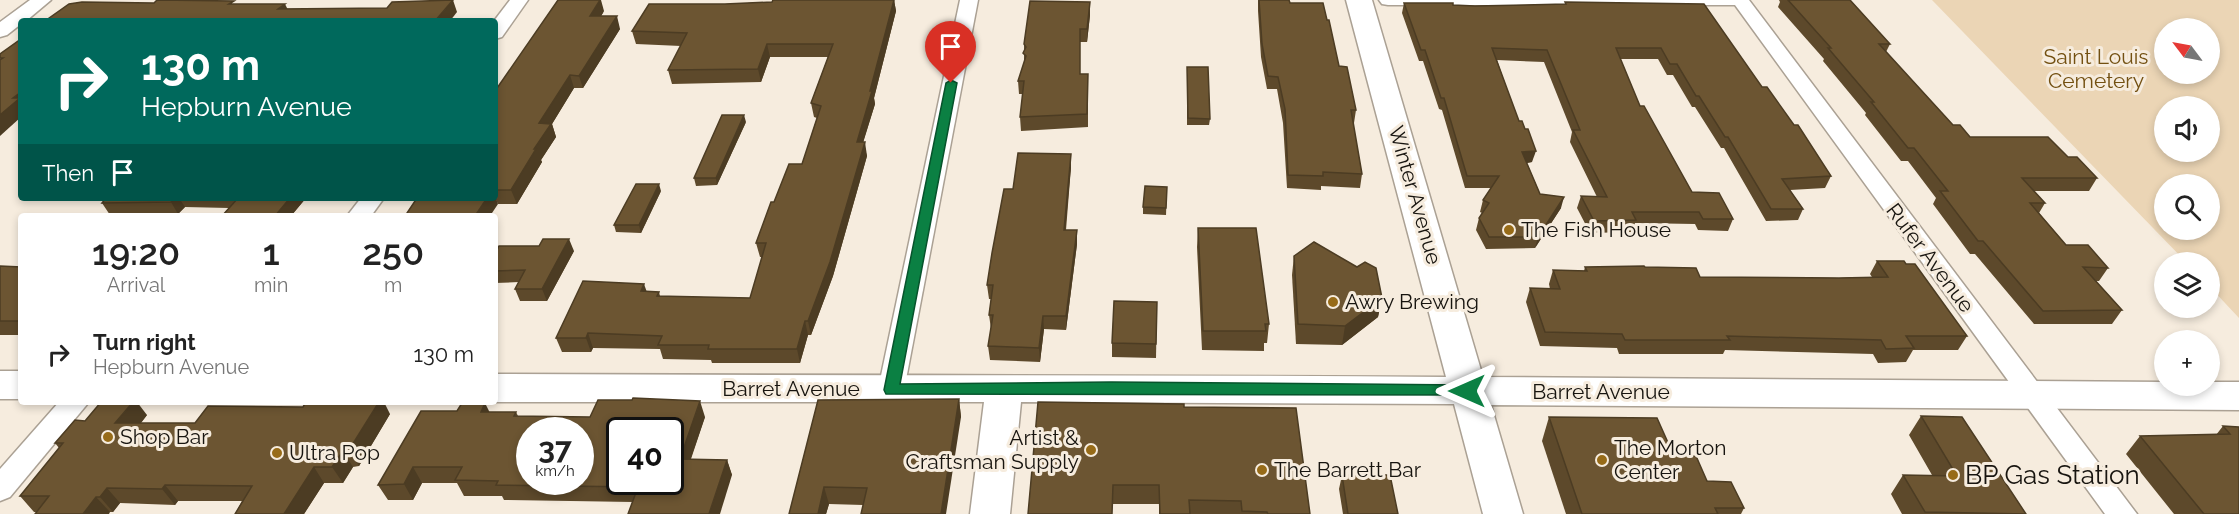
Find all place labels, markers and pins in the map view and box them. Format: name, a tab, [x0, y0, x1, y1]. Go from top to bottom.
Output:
pin	[925, 21, 976, 83]
place label: The Fish House	[1521, 217, 1671, 242]
marker: The Fish House	[1502, 223, 1516, 237]
place label: Awry Brewing	[1345, 289, 1479, 314]
marker: Awry Brewing	[1326, 295, 1340, 309]
place label: Shop Bar	[120, 424, 209, 449]
place label: Artist & Craftsman Supply	[906, 425, 1079, 474]
marker: Shop Bar	[101, 430, 115, 444]
place label: The Morton Center	[1614, 435, 1726, 484]
place label: Ultra Pop	[289, 440, 380, 465]
marker: Artist & Craftsman Supply	[1084, 443, 1098, 457]
marker: Ultra Pop	[270, 446, 284, 460]
marker: The Morton Center	[1595, 453, 1609, 467]
place label: The Barrett Bar	[1274, 457, 1422, 482]
place label: BP Gas Station	[1965, 460, 2140, 490]
marker: The Barrett Bar	[1255, 463, 1269, 477]
marker: BP Gas Station	[1946, 468, 1960, 482]

